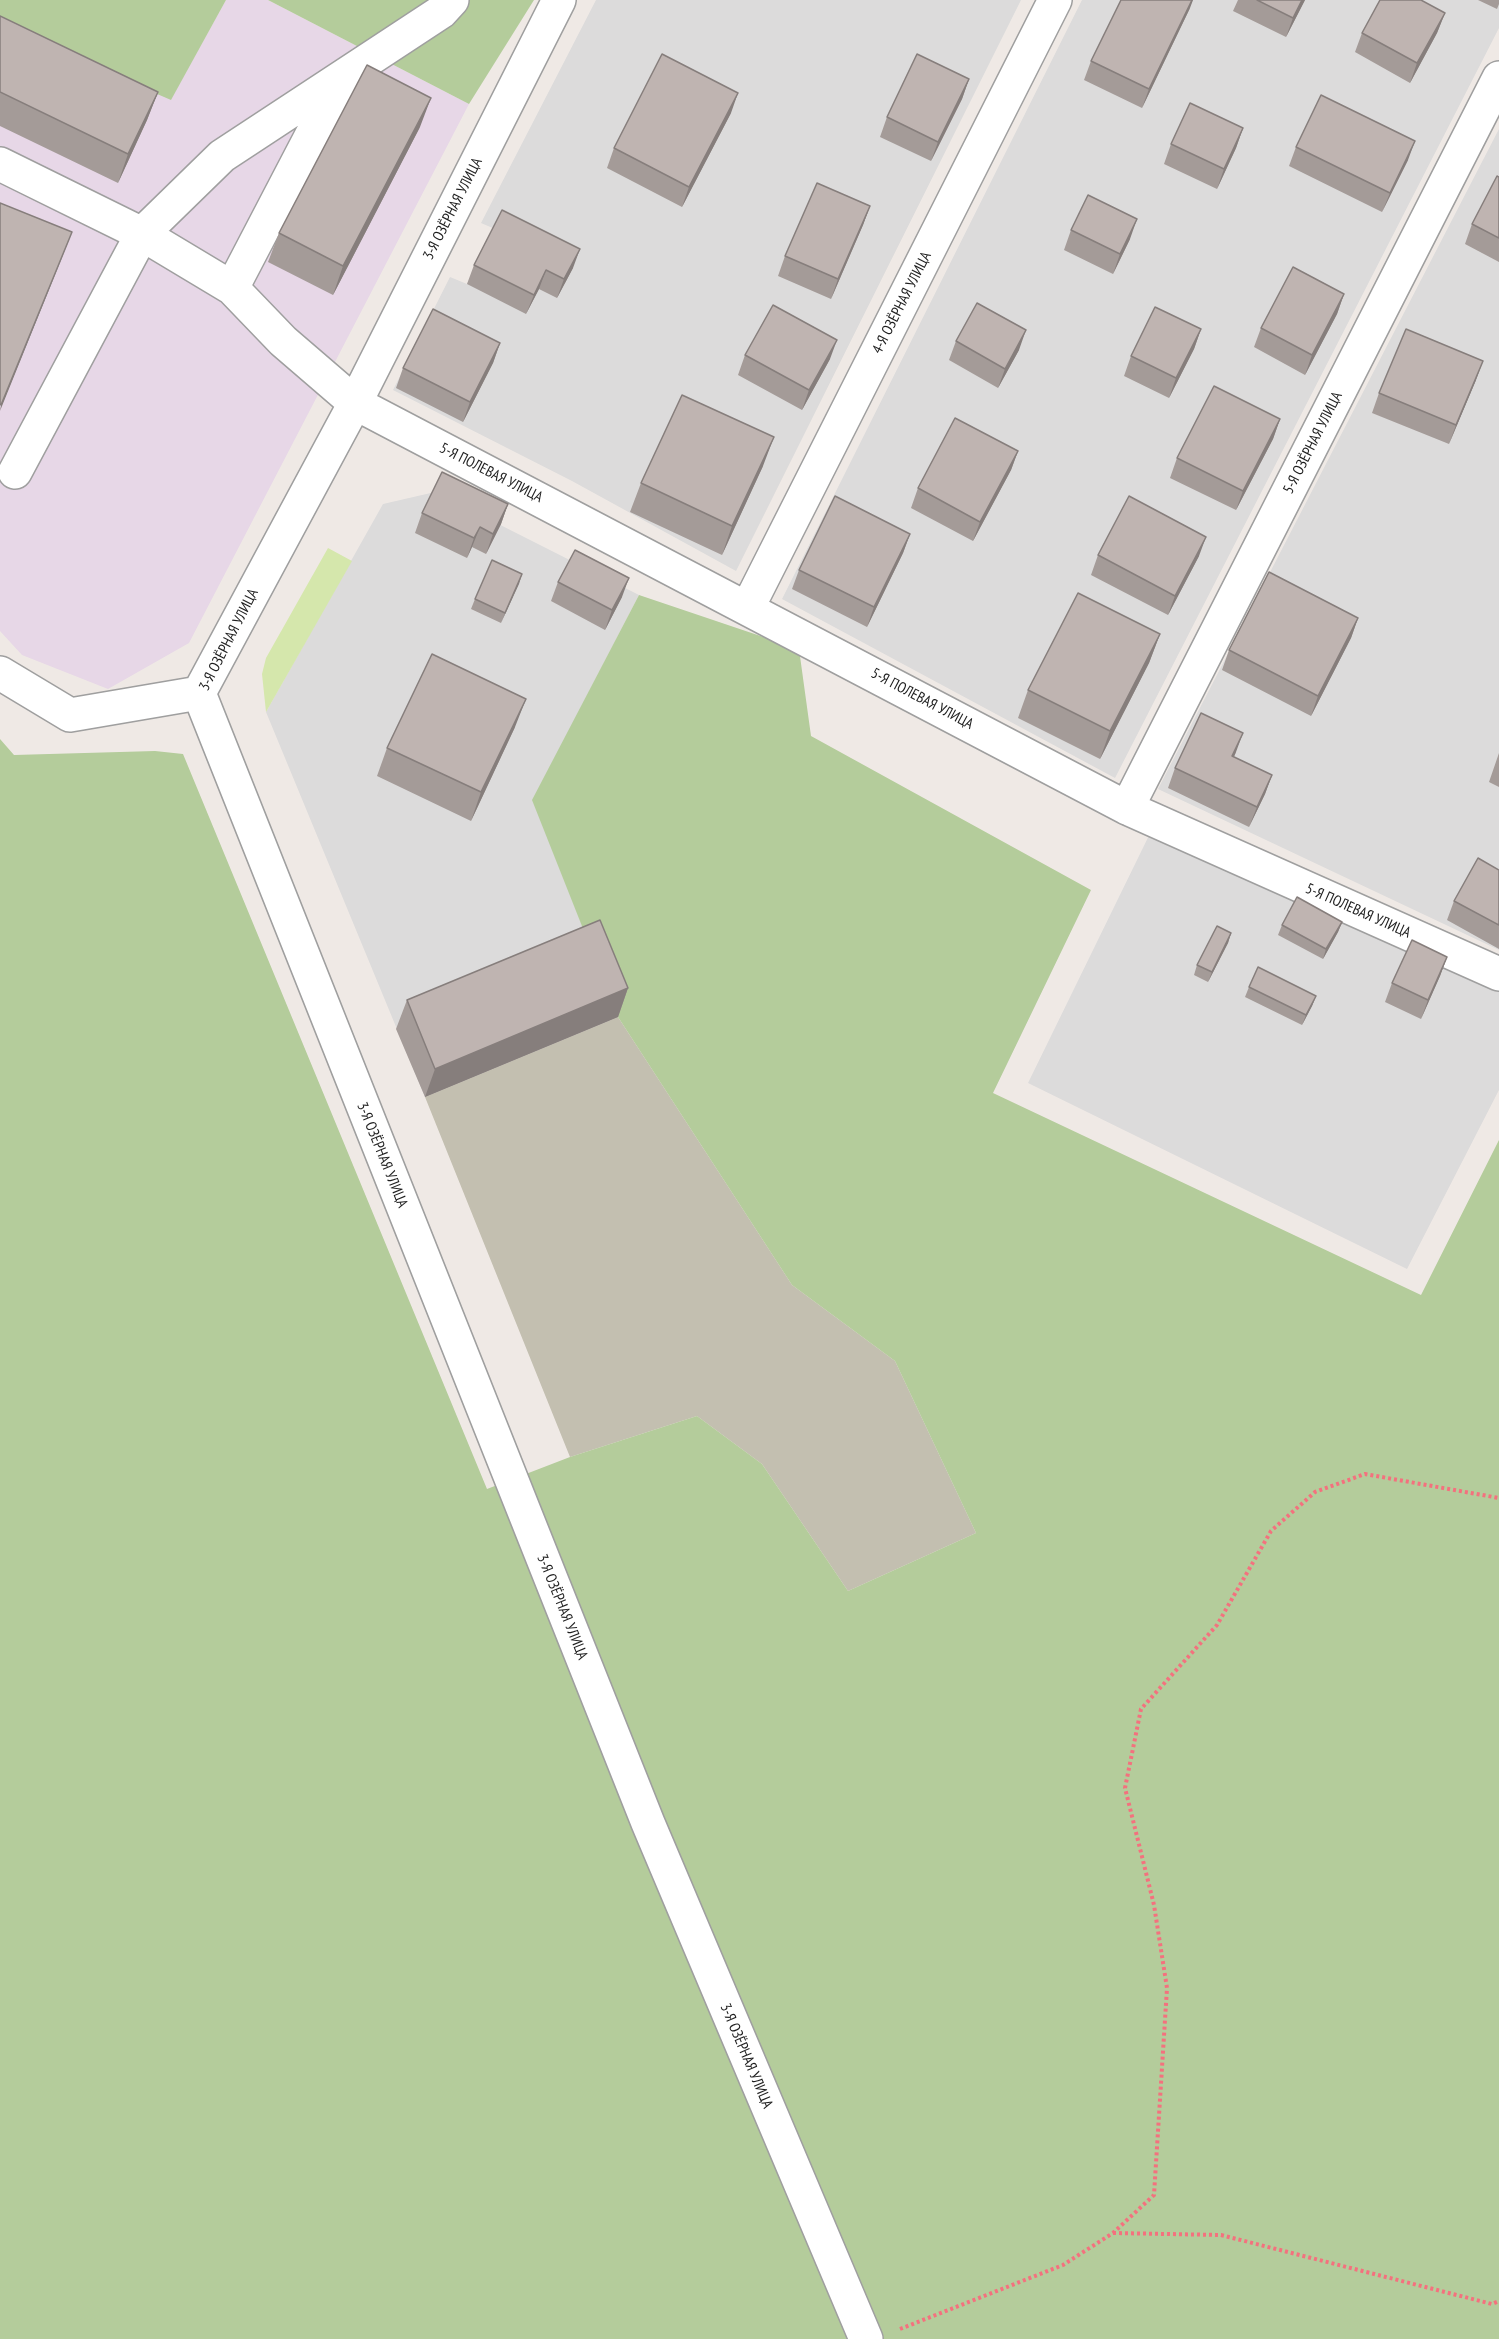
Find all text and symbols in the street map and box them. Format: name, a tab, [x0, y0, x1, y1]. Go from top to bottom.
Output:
street label: 3-Я ОЗЁРНАЯ УЛИЦА	[420, 155, 486, 263]
street label: 4-Я ОЗЁРНАЯ УЛИЦА	[869, 249, 935, 357]
street label: 5-Я ОЗЁРНАЯ УЛИЦА	[1280, 389, 1346, 497]
street label: 5-Я ПОЛЕВАЯ УЛИЦА	[436, 439, 546, 507]
street label: 3-Я ОЗЁРНАЯ УЛИЦА	[196, 586, 262, 694]
street label: 5-Я ПОЛЕВАЯ УЛИЦА	[868, 664, 976, 734]
street label: 5-Я ПОЛЕВАЯ УЛИЦА	[1303, 880, 1413, 942]
street label: 3-Я ОЗЁРНАЯ УЛИЦА	[353, 1100, 411, 1210]
street label: 3-Я ОЗЁРНАЯ УЛИЦА	[533, 1552, 591, 1662]
street label: 3-Я ОЗЁРНАЯ УЛИЦА	[716, 2001, 776, 2111]

